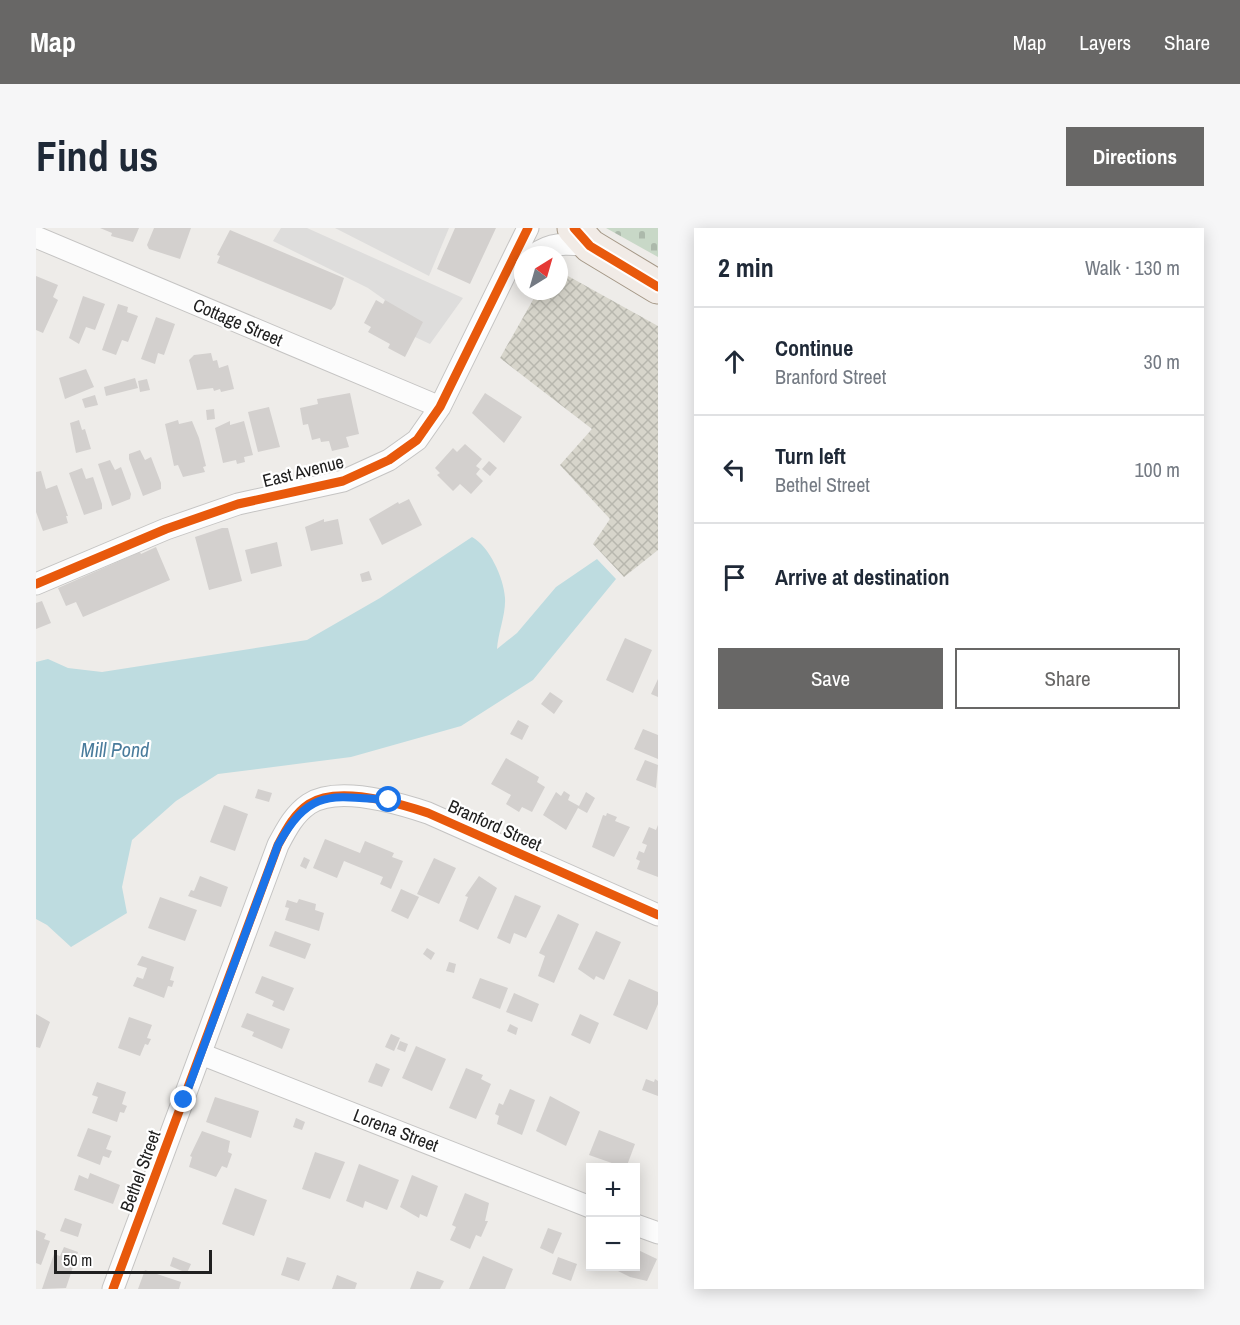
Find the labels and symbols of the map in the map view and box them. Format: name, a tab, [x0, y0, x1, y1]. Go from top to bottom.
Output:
north arrow	[514, 246, 568, 300]
street label: Cottage Street	[189, 292, 287, 352]
street label: East Avenue	[260, 449, 346, 493]
water label: Mill Pond	[81, 736, 150, 763]
route start	[375, 786, 401, 812]
street label: Branford Street	[444, 793, 546, 857]
route end	[170, 1086, 196, 1112]
street label: Lorena Street	[350, 1102, 442, 1158]
street label: Bethel Street	[114, 1127, 166, 1215]
scale bar	[54, 1247, 212, 1274]

